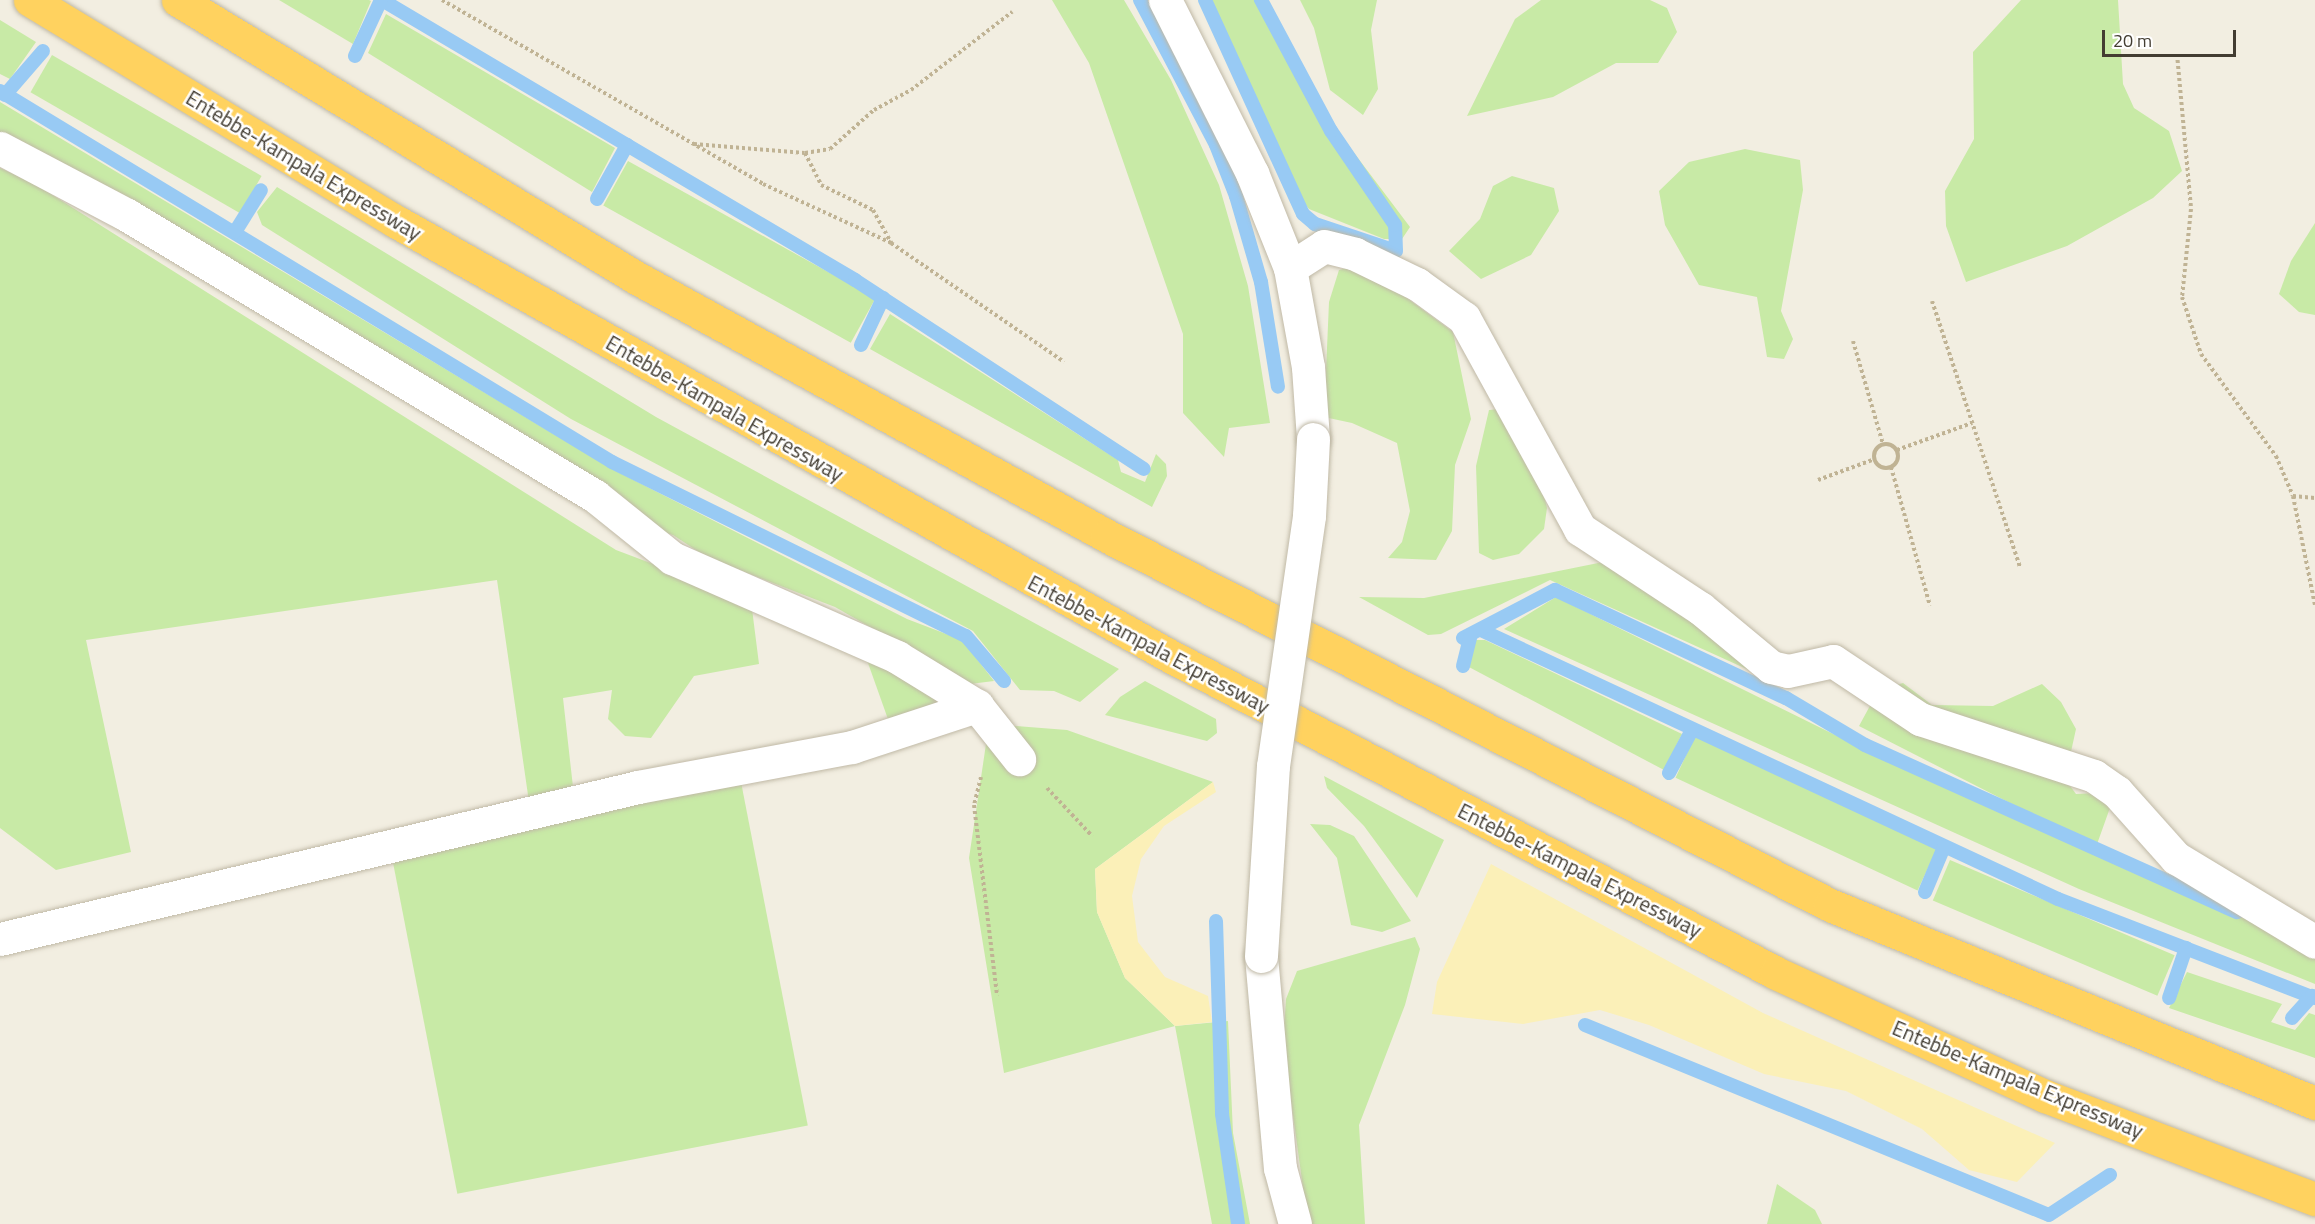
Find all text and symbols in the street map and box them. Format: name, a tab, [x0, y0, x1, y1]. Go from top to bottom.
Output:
scale bar	[2105, 18, 2238, 56]
text: 20 m	[2113, 27, 2152, 54]
street label: Entebbe-Kampala Expressway	[182, 85, 426, 245]
street label: Entebbe-Kampala Expressway	[602, 330, 848, 486]
street label: Entebbe-Kampala Expressway	[1024, 569, 1274, 719]
street label: Entebbe-Kampala Expressway	[1454, 797, 1706, 943]
street label: Entebbe-Kampala Expressway	[1889, 1015, 2147, 1143]

